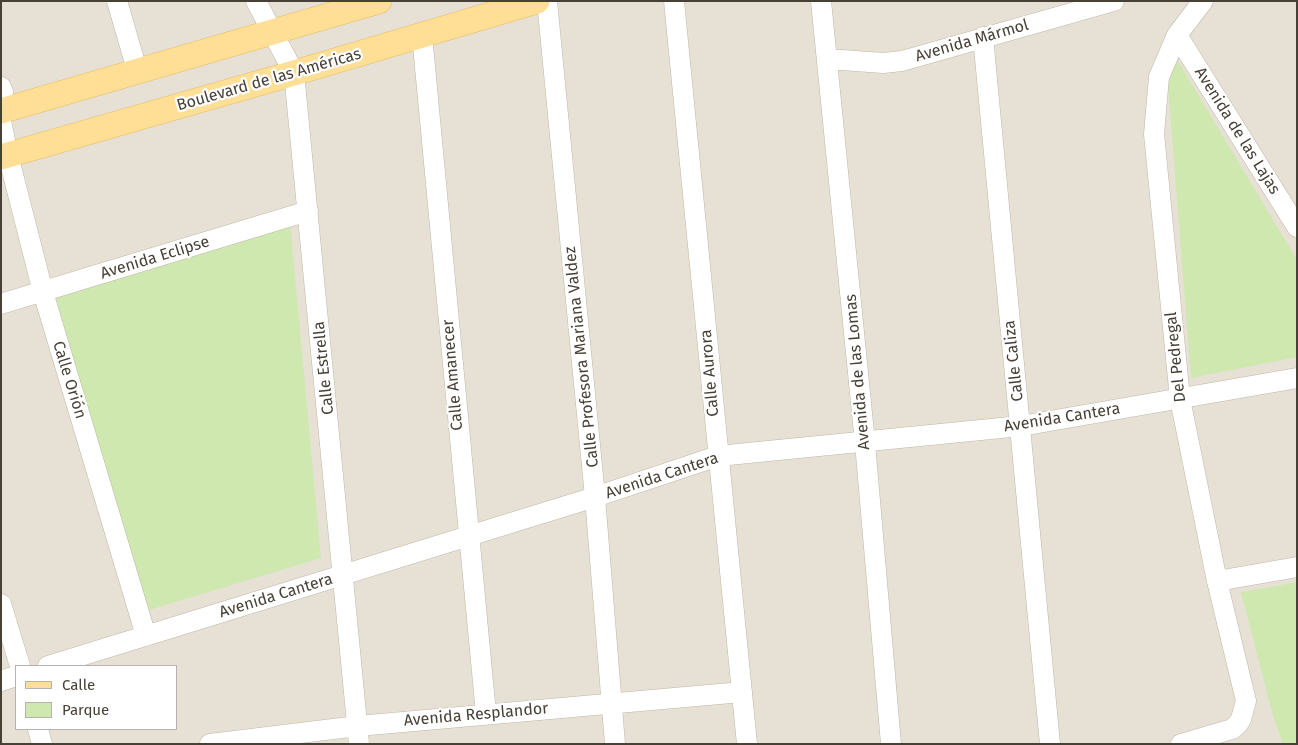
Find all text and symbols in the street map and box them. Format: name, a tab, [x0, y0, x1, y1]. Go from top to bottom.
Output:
street label: Avenida Mármol	[913, 16, 1031, 66]
street label: Boulevard de las Américas	[175, 44, 363, 116]
street label: Avenida de las Lajas	[1190, 64, 1284, 198]
street label: Avenida Eclipse	[98, 232, 212, 284]
street label: Calle Profesora Mariana Valdez	[561, 245, 603, 469]
street label: Avenida de las Lomas	[842, 293, 874, 451]
street label: Del Pedregal	[1162, 311, 1190, 403]
street label: Calle Amanecer	[439, 319, 467, 431]
street label: Calle Caliza	[1000, 319, 1028, 403]
street label: Calle Estrella	[310, 320, 338, 416]
street label: Calle Aurora	[697, 329, 723, 417]
street label: Calle Orión	[48, 339, 90, 421]
street label: Avenida Cantera	[1002, 399, 1122, 437]
street label: Avenida Cantera	[603, 449, 721, 503]
street label: Avenida Cantera	[217, 570, 335, 622]
legend	[15, 665, 178, 730]
text: Calle	[62, 676, 95, 694]
street label: Avenida Resplandor	[403, 699, 549, 731]
text: Parque	[62, 701, 109, 719]

